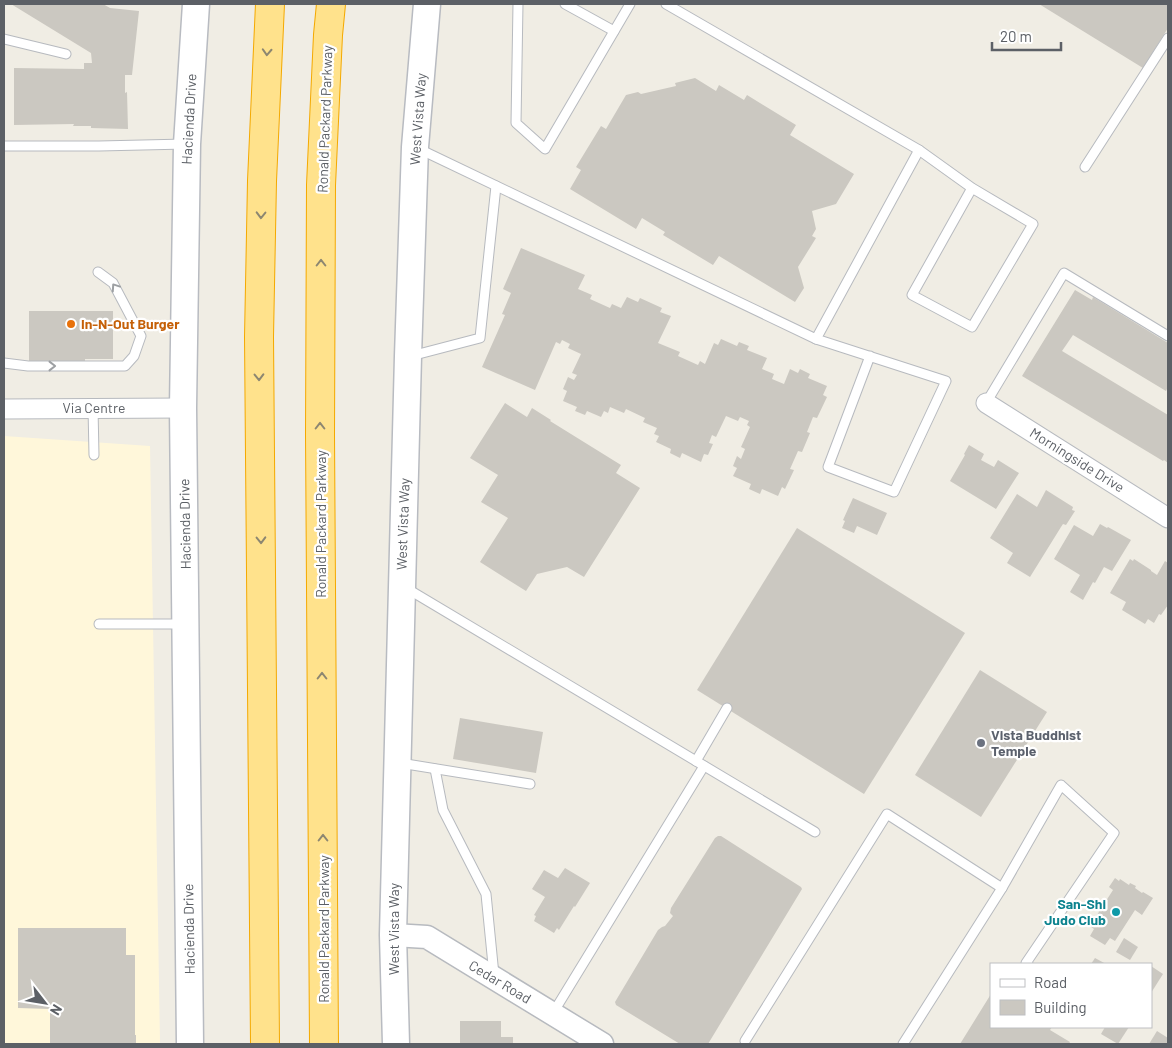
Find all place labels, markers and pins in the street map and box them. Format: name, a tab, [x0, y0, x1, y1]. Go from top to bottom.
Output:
place label: In-N-Out Burger	[81, 315, 180, 332]
marker: In-N-Out Burger	[65, 318, 77, 330]
place label: Vista Buddhist Temple	[991, 726, 1081, 759]
marker: Vista Buddhist Temple	[975, 737, 987, 749]
place label: San-Shi Judo Club	[1044, 895, 1106, 928]
marker: San-Shi Judo Club	[1110, 906, 1122, 918]

